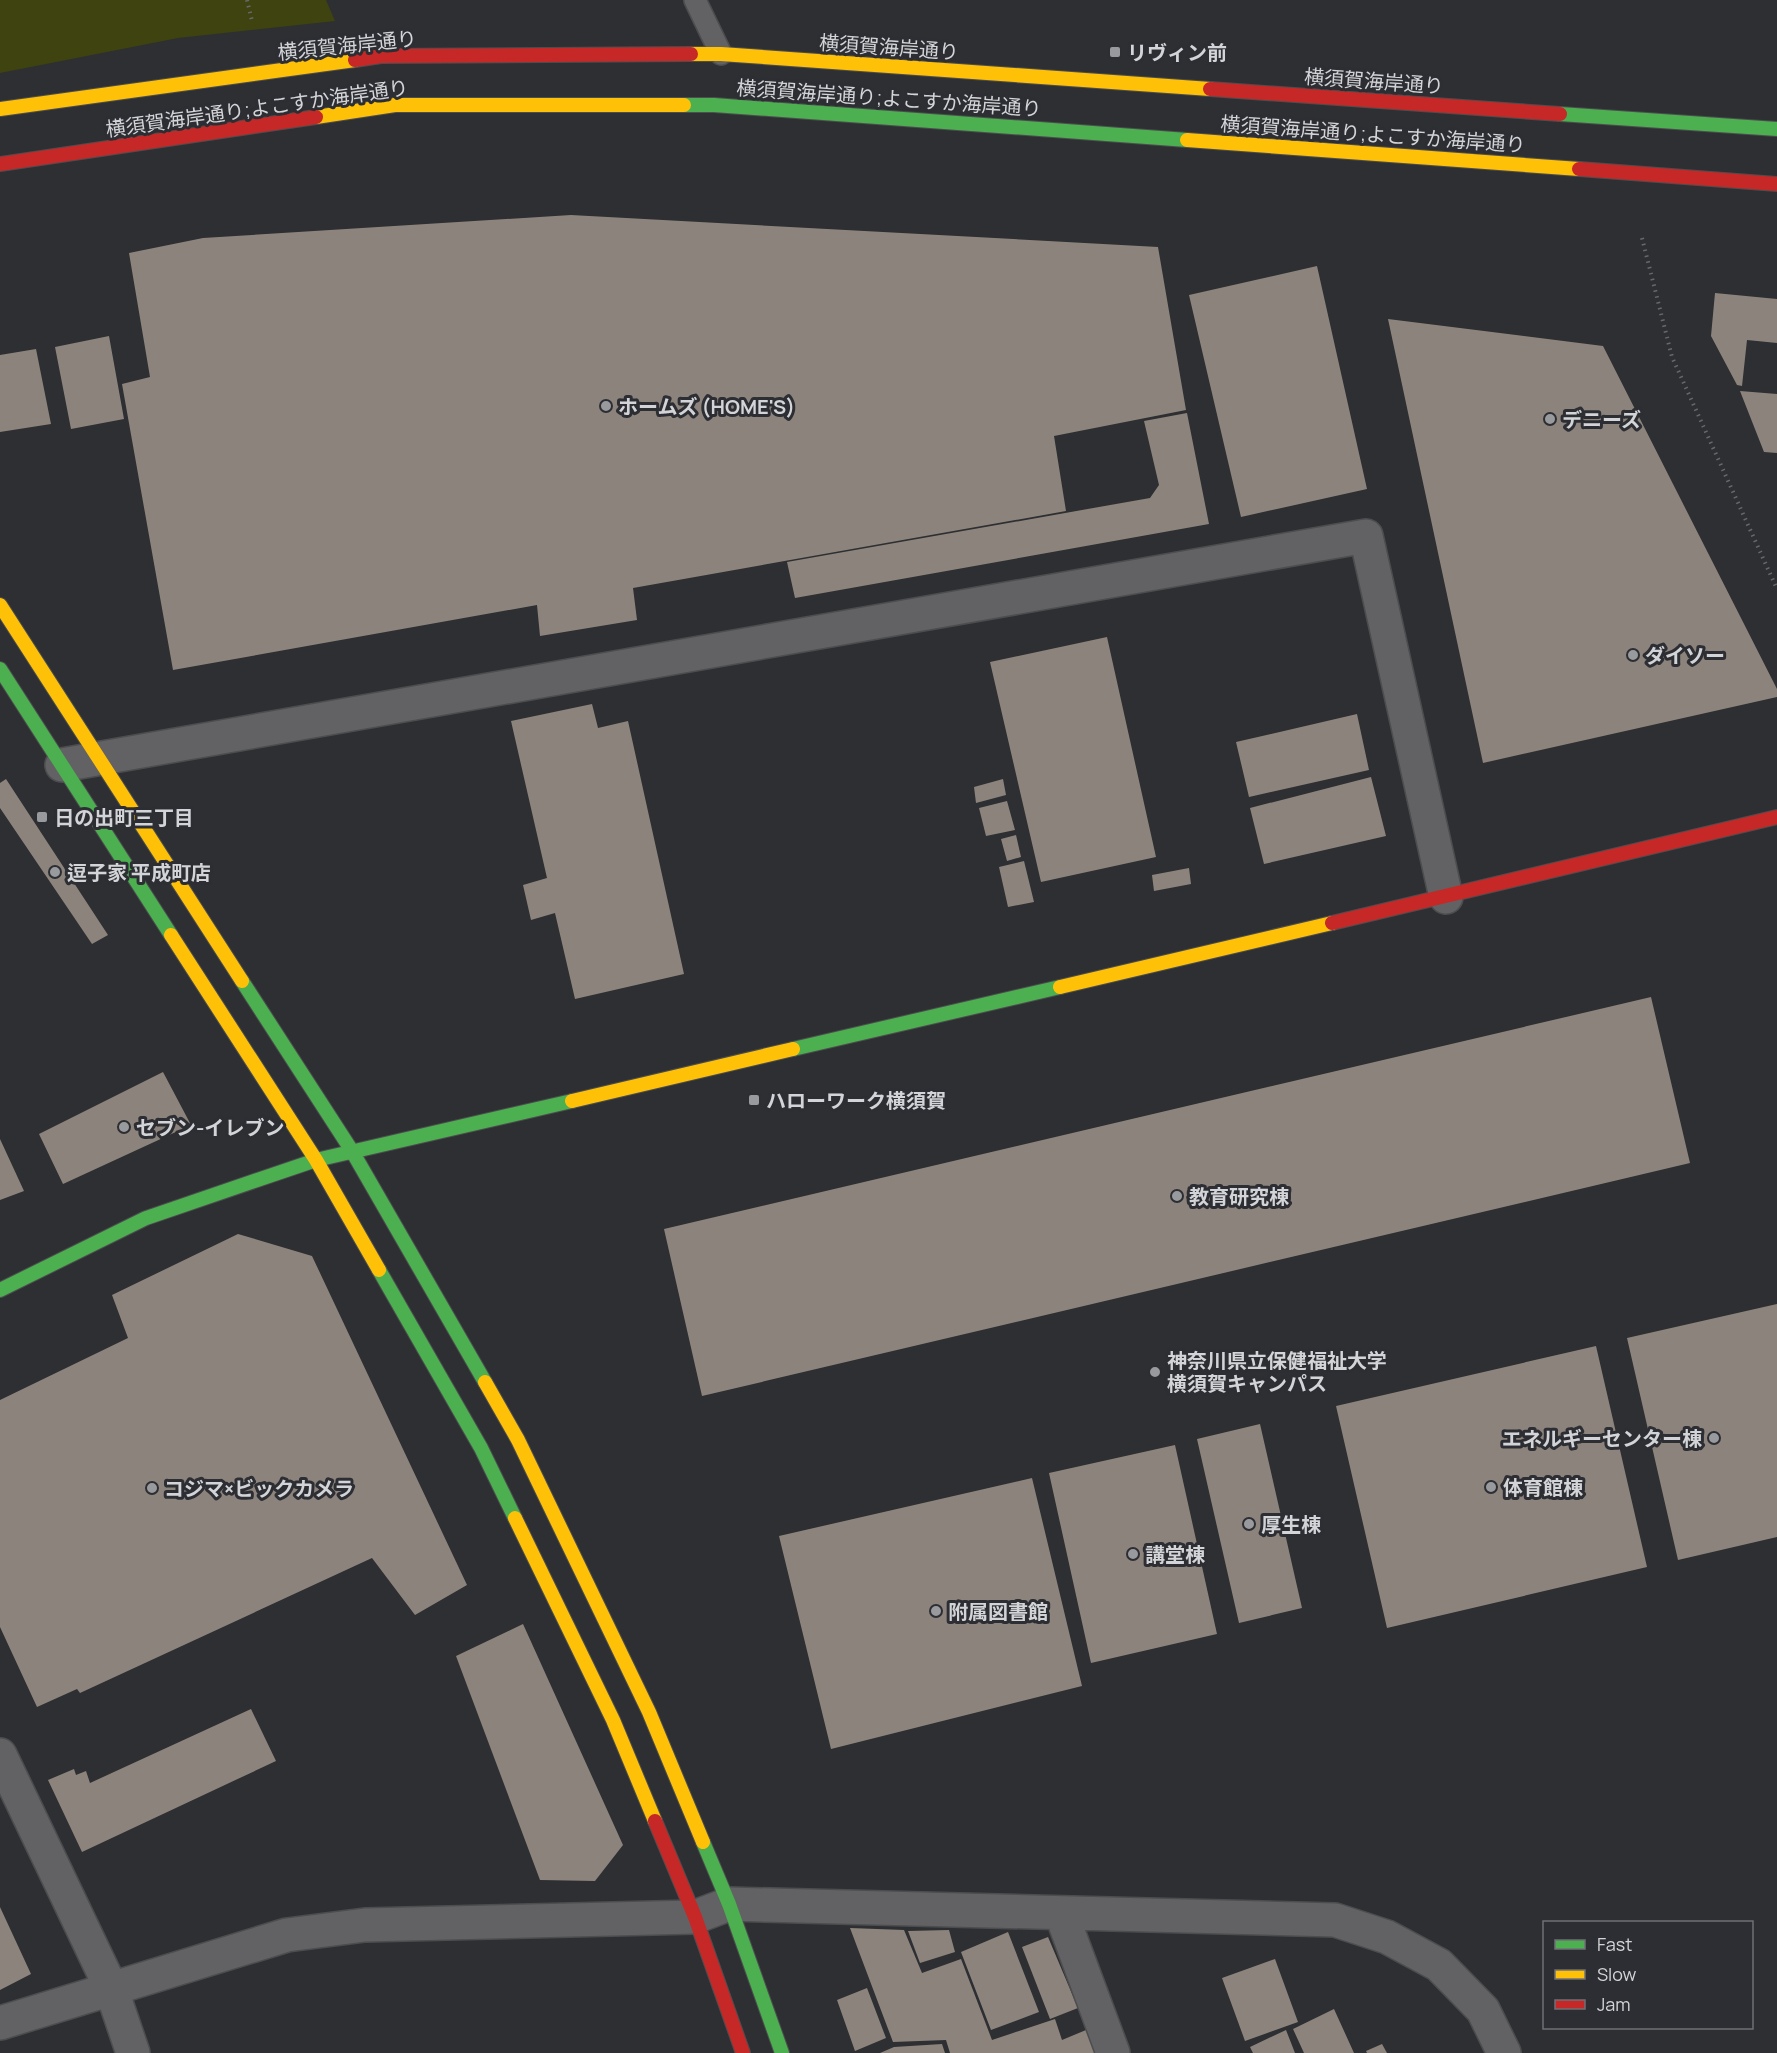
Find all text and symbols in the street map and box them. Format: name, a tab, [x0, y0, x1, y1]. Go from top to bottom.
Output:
street label: 横須賀海岸通り	[276, 24, 418, 66]
street label: 横須賀海岸通り	[818, 29, 960, 65]
place label: リヴィン前	[1127, 39, 1227, 66]
marker: リヴィン前	[1108, 45, 1122, 59]
street label: 横須賀海岸通り	[1303, 63, 1445, 99]
street label: 横須賀海岸通り;よこすか海岸通り	[104, 73, 410, 143]
street label: 横須賀海岸通り;よこすか海岸通り	[736, 74, 1042, 122]
street label: 横須賀海岸通り;よこすか海岸通り	[1220, 110, 1526, 158]
place label: ホームズ (HOME'S)	[618, 393, 795, 420]
marker: ホームズ (HOME'S)	[599, 399, 613, 413]
place label: デニーズ	[1562, 406, 1641, 433]
marker: デニーズ	[1543, 412, 1557, 426]
place label: ダイソー	[1645, 642, 1725, 669]
marker: ダイソー	[1626, 648, 1640, 662]
place label: 日の出町三丁目	[54, 804, 194, 831]
marker: 日の出町三丁目	[35, 810, 49, 824]
place label: 逗子家 平成町店	[67, 859, 211, 886]
marker: 逗子家 平成町店	[48, 865, 62, 879]
place label: ハローワーク横須賀	[766, 1087, 946, 1114]
marker: ハローワーク横須賀	[747, 1093, 761, 1107]
place label: セブン-イレブン	[136, 1114, 284, 1141]
marker: セブン-イレブン	[117, 1120, 131, 1134]
place label: 教育研究棟	[1189, 1183, 1289, 1210]
marker: 教育研究棟	[1170, 1189, 1184, 1203]
place label: 神奈川県立保健福祉大学 横須賀キャンパス	[1167, 1347, 1387, 1397]
marker: 神奈川県立保健福祉大学 横須賀キャンパス	[1148, 1365, 1162, 1379]
place label: エネルギーセンター棟	[1502, 1425, 1702, 1452]
marker: エネルギーセンター棟	[1707, 1431, 1721, 1445]
place label: 体育館棟	[1503, 1474, 1583, 1501]
place label: コジマ×ビックカメラ	[164, 1475, 354, 1502]
marker: 体育館棟	[1484, 1480, 1498, 1494]
marker: コジマ×ビックカメラ	[145, 1481, 159, 1495]
place label: 厚生棟	[1261, 1511, 1321, 1538]
marker: 厚生棟	[1242, 1517, 1256, 1531]
place label: 講堂棟	[1145, 1541, 1205, 1568]
marker: 講堂棟	[1126, 1547, 1140, 1561]
place label: 附属図書館	[948, 1598, 1048, 1625]
marker: 附属図書館	[929, 1604, 943, 1618]
legend	[1543, 1921, 1753, 2029]
text: Fast	[1597, 1932, 1632, 1956]
text: Slow	[1597, 1962, 1637, 1986]
text: Jam	[1597, 1992, 1631, 2016]

